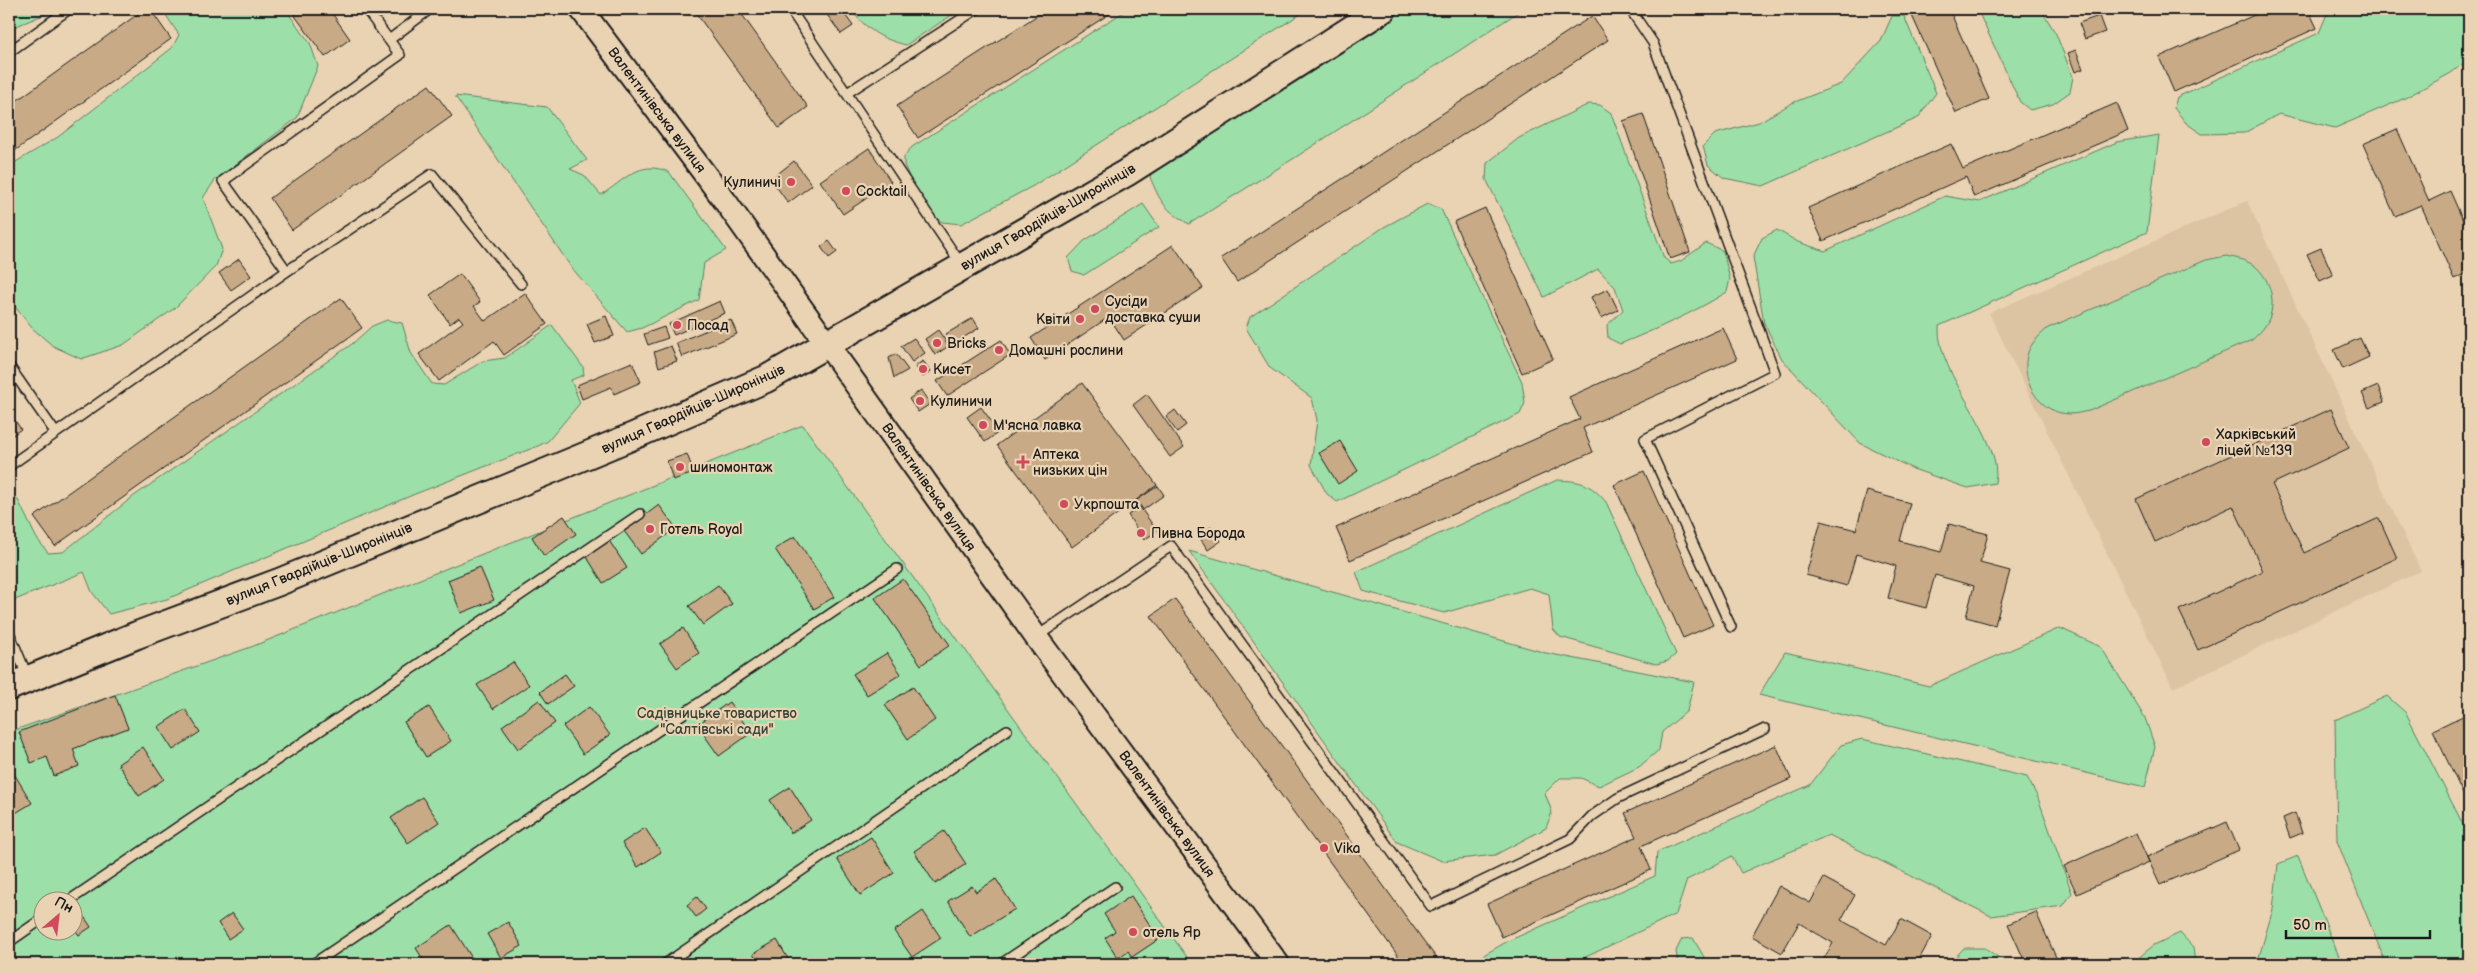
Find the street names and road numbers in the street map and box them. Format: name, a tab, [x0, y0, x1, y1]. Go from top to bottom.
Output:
street label: Валентинівська вулиця	[604, 44, 710, 176]
street label: вулиця Гвардійців-Широнінців	[958, 160, 1139, 274]
street label: вулиця Гвардійців-Широнінців	[599, 360, 788, 457]
street label: Валентинівська вулиця	[878, 420, 980, 555]
street label: вулиця Гвардійців-Широнінців	[224, 519, 415, 609]
street label: Валентинівська вулиця	[1115, 747, 1219, 881]

